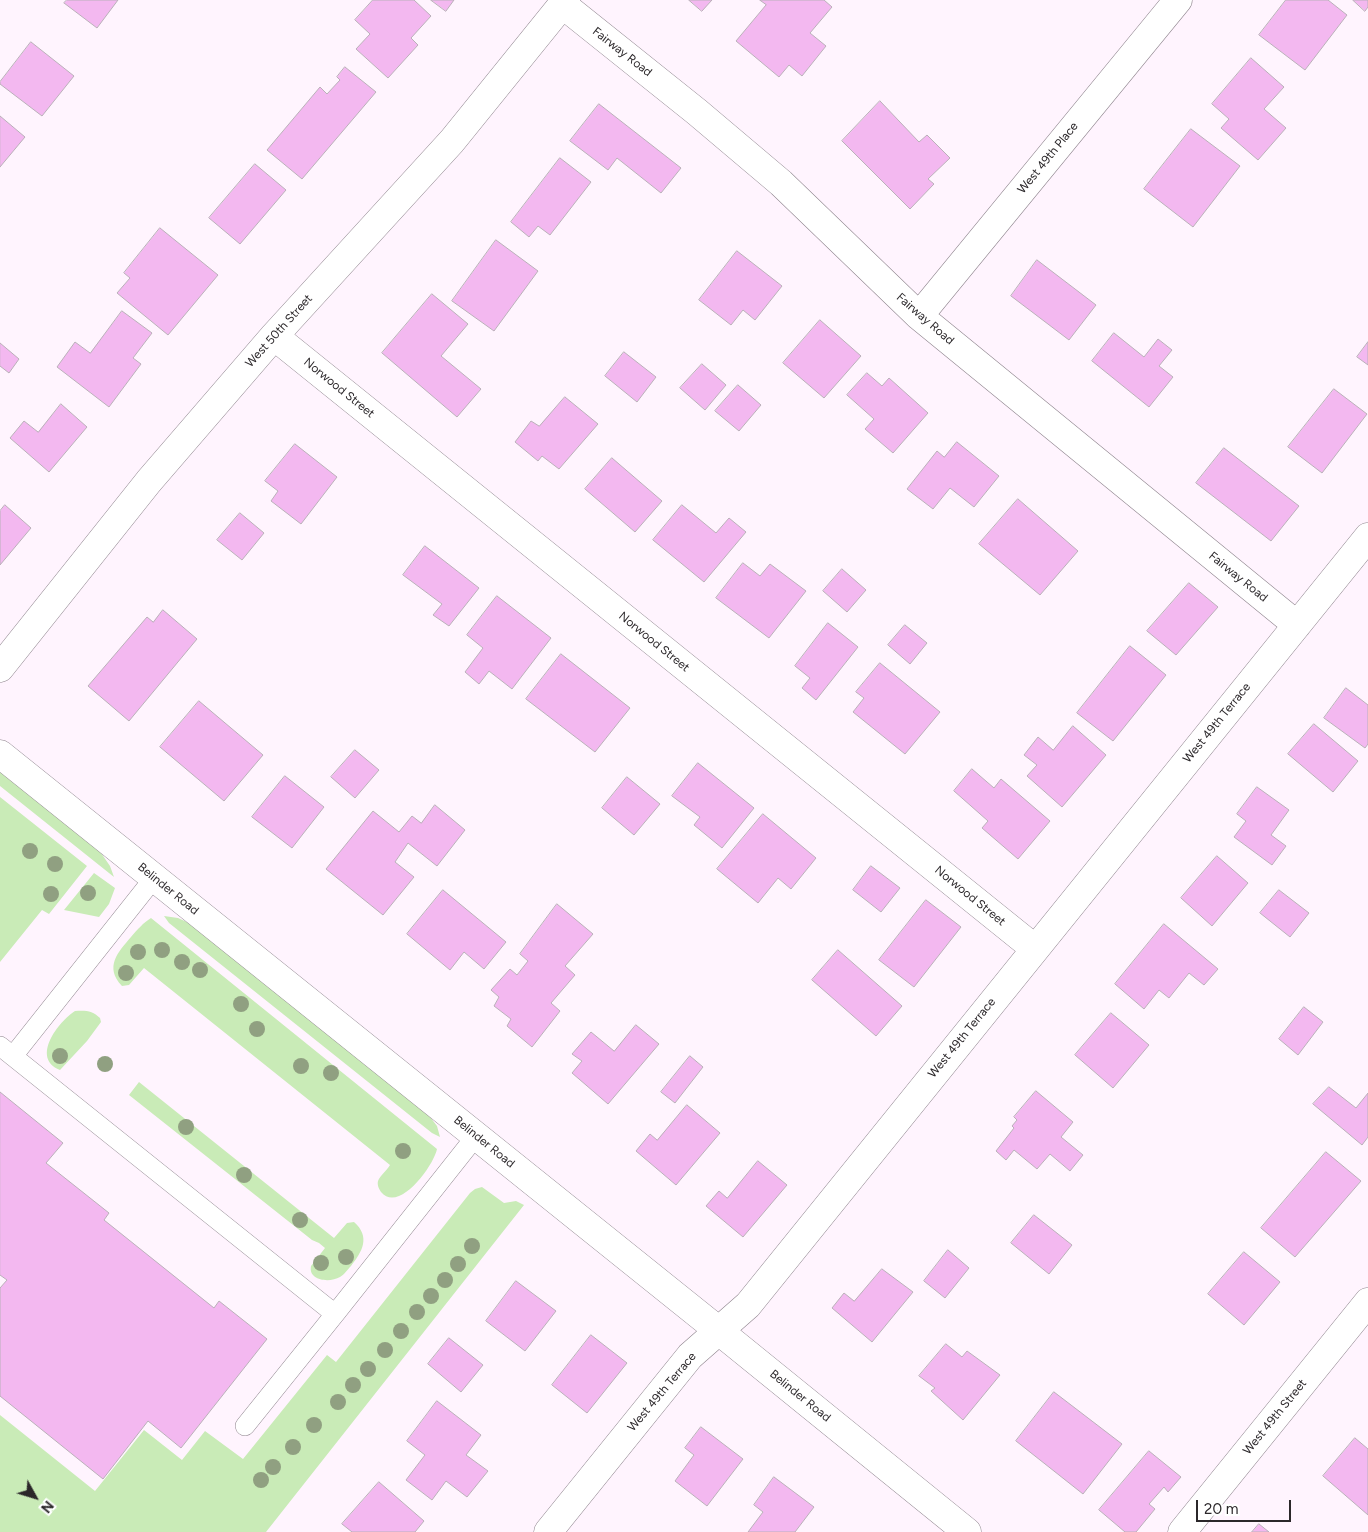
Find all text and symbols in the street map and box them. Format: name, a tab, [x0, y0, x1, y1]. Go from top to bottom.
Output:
street label: Fairway Road	[589, 24, 655, 80]
street label: West 49th Place	[1015, 119, 1081, 197]
street label: Fairway Road	[893, 290, 957, 348]
street label: West 50th Street	[243, 292, 315, 370]
street label: Norwood Street	[301, 355, 377, 421]
street label: Fairway Road	[1206, 549, 1270, 605]
street label: Norwood Street	[616, 609, 692, 675]
street label: West 49th Terrace	[1180, 680, 1254, 766]
street label: Belinder Road	[135, 860, 201, 918]
street label: Norwood Street	[932, 863, 1008, 929]
street label: West 49th Terrace	[925, 995, 999, 1081]
street label: Belinder Road	[451, 1113, 517, 1171]
street label: West 49th Terrace	[625, 1350, 699, 1434]
street label: Belinder Road	[767, 1367, 833, 1425]
street label: West 49th Street	[1240, 1376, 1310, 1458]
north arrow	[10, 1472, 60, 1522]
scale bar	[1198, 1490, 1293, 1522]
text: N	[37, 1497, 57, 1516]
text: 20 m	[1204, 1500, 1238, 1518]

